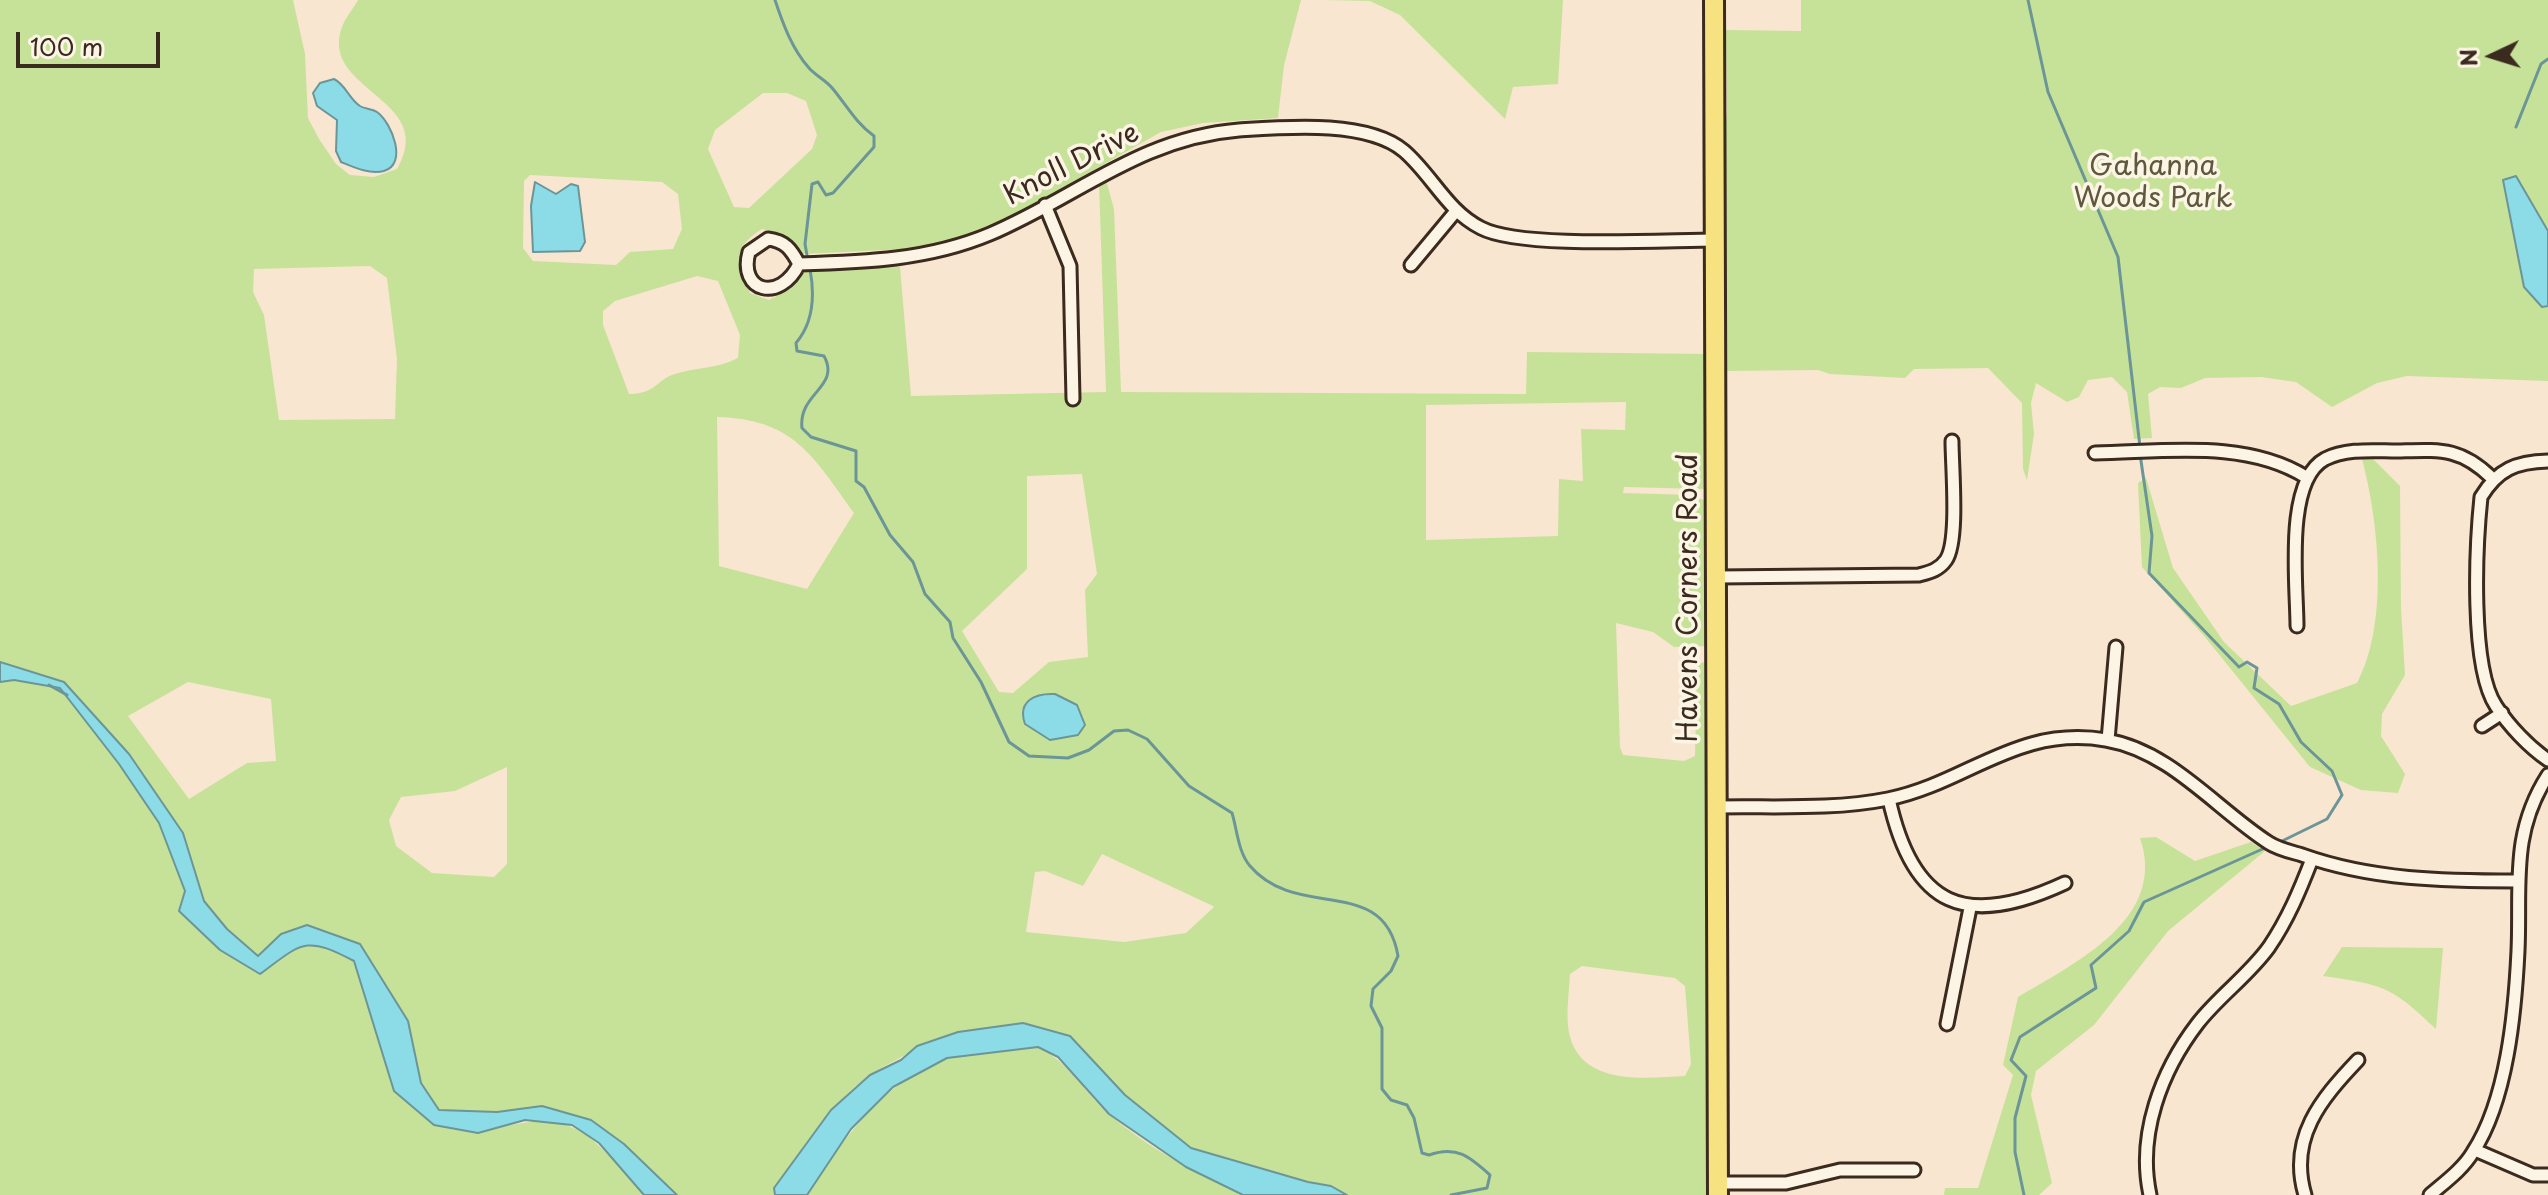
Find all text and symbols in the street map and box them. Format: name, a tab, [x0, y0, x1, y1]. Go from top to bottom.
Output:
scale bar	[20, 16, 164, 66]
north arrow	[2452, 16, 2532, 96]
text: 100 m	[30, 28, 103, 64]
text: N	[2450, 48, 2485, 68]
street label: Knoll Drive	[999, 117, 1145, 213]
park label: Gahanna Woods Park	[2074, 150, 2232, 216]
street label: Havens Corners Road	[1672, 453, 1706, 743]

